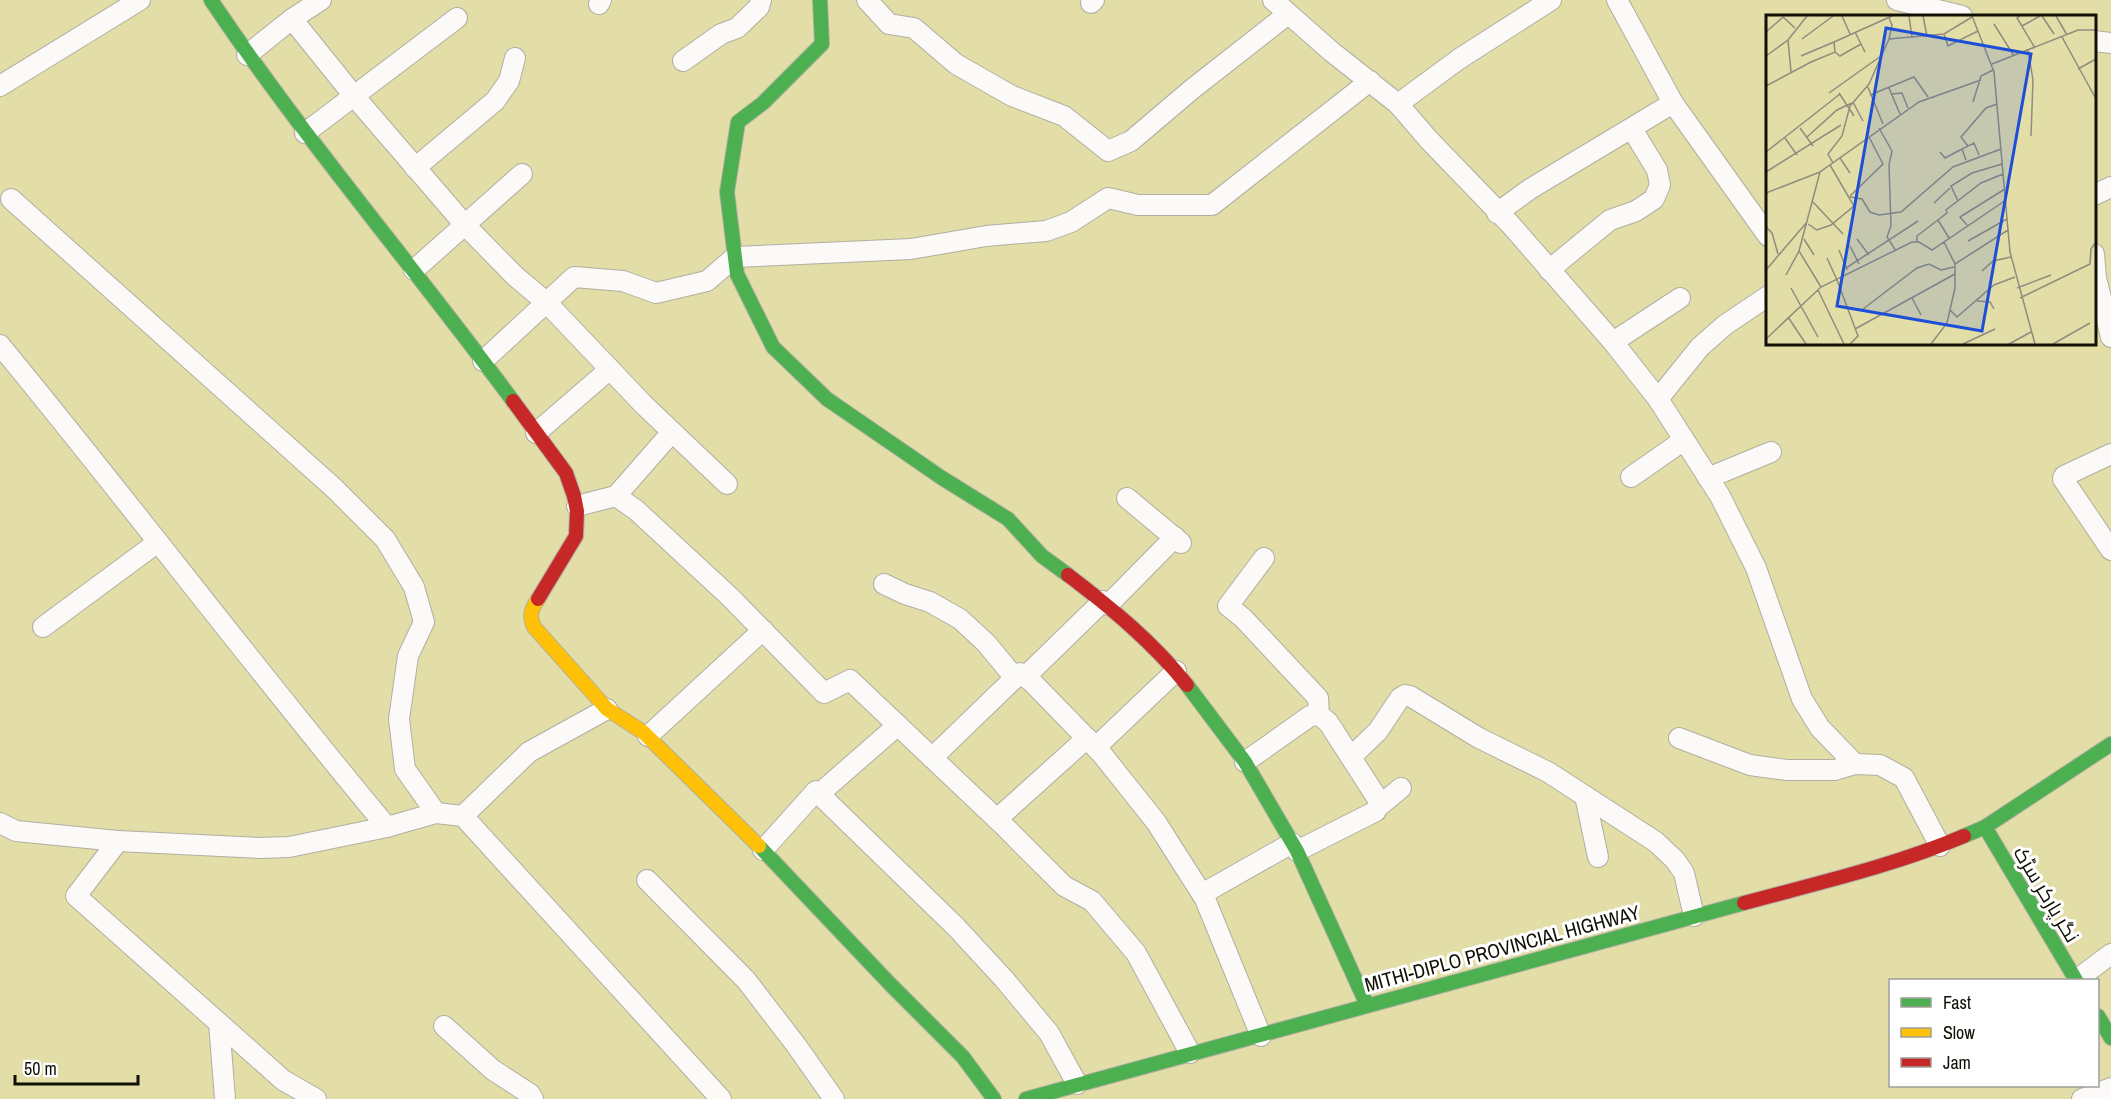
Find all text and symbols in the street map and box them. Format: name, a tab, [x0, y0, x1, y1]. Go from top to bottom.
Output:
inset map	[1766, 15, 2096, 345]
street label: نگر پارکر سڑک	[2008, 841, 2086, 947]
street label: MITHI-DIPLO PROVINCIAL HIGHWAY	[1361, 898, 1643, 998]
legend	[1889, 979, 2099, 1087]
text: Fast	[1943, 990, 1971, 1015]
text: Slow	[1943, 1020, 1975, 1045]
scale bar	[15, 1048, 138, 1086]
text: Jam	[1943, 1050, 1971, 1075]
text: 50 m	[24, 1056, 57, 1081]

